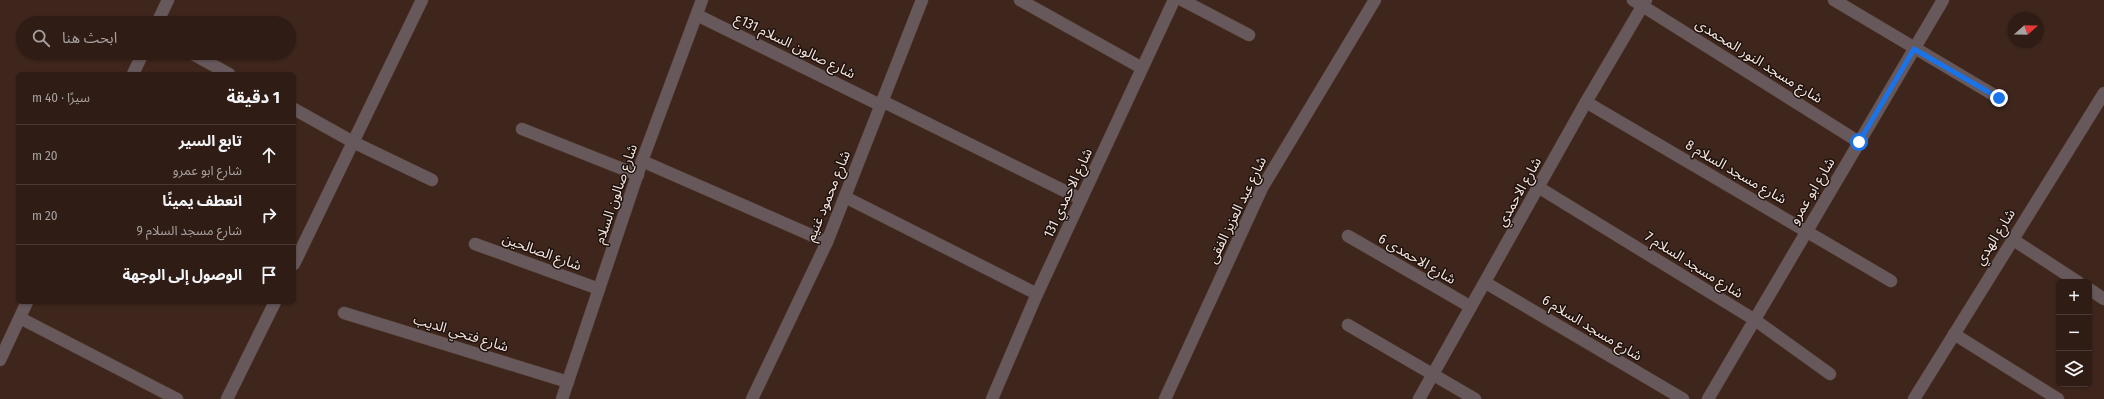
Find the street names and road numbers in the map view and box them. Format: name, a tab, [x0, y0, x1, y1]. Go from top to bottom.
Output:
street label: شارع صالون السلام 131ع	[731, 9, 858, 84]
street label: شارع مسجد النور المحمدى	[1691, 15, 1826, 109]
street label: شارع مسجد السلام 8	[1681, 136, 1790, 210]
street label: شارع صالون السلام	[591, 142, 643, 247]
street label: شارع الاحمدي 131	[1040, 146, 1098, 241]
street label: شارع محمود غنيم	[802, 148, 856, 245]
street label: شارع عبد العزيز الفقى	[1204, 154, 1272, 267]
street label: شارع الاحمدي	[1493, 154, 1547, 231]
street label: شارع ابو عمرو	[1786, 155, 1840, 228]
street label: شارع الهدي	[1971, 206, 2021, 269]
street label: شارع مسجد السلام 7	[1641, 228, 1746, 304]
street label: شارع الصالحين	[499, 230, 584, 276]
street label: شارع الاحمدى 6	[1374, 230, 1459, 290]
street label: شارع مسجد السلام 6	[1538, 291, 1645, 366]
street label: شارع فتحي الديب	[411, 310, 511, 358]

